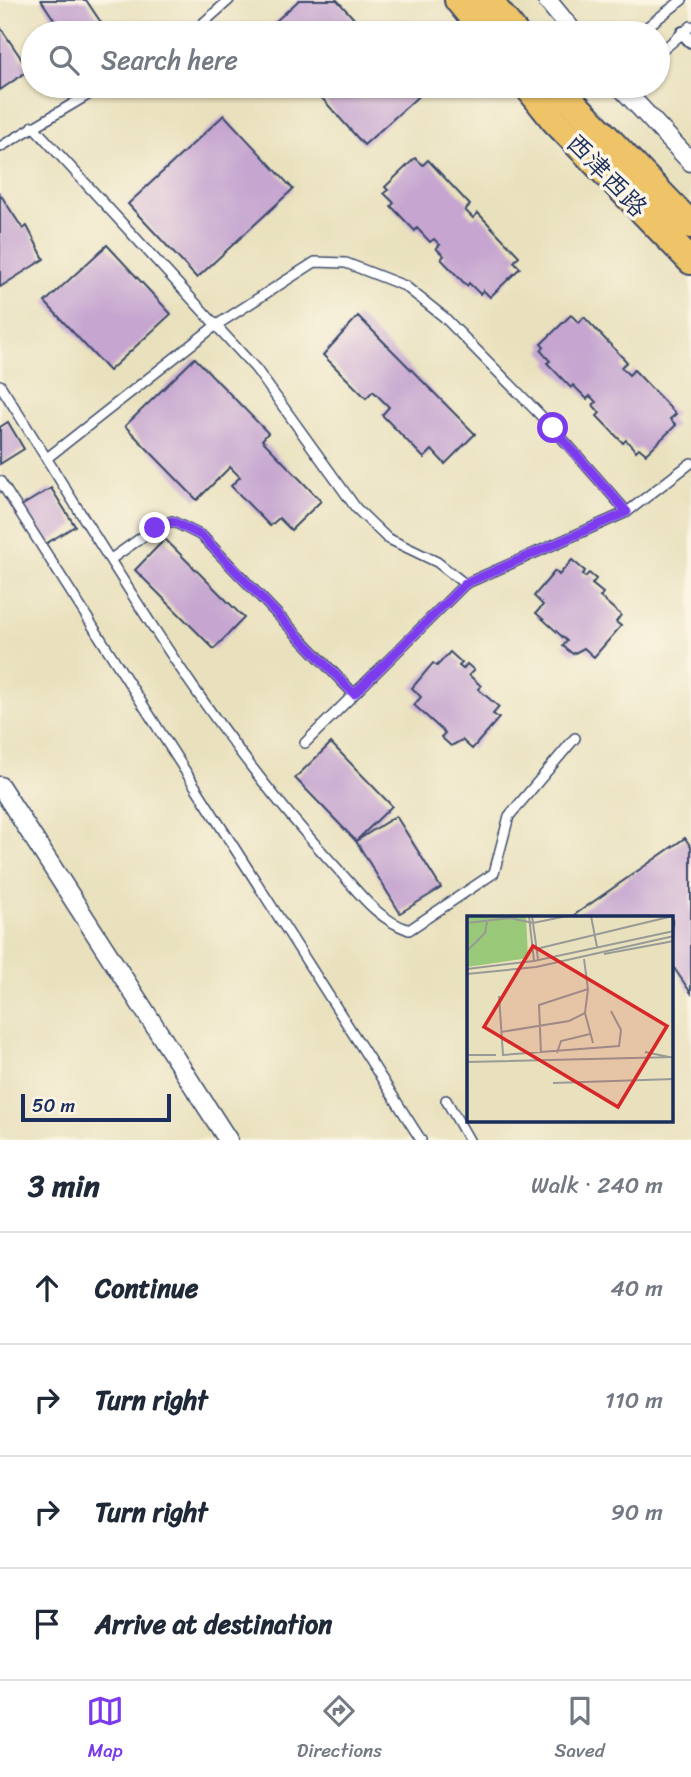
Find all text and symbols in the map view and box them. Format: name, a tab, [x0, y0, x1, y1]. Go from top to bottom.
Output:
search box	[21, 21, 670, 98]
text: Search here	[101, 37, 238, 83]
icon: search	[45, 41, 83, 79]
street label: 西津西路	[554, 122, 660, 228]
route start	[537, 412, 568, 443]
route end	[139, 512, 170, 543]
inset map	[467, 916, 674, 1122]
text: 50 m	[32, 1089, 75, 1122]
scale bar	[21, 1091, 172, 1123]
text: 3 min	[28, 1159, 100, 1213]
text: Walk · 240 m	[531, 1165, 663, 1206]
text: Continue	[95, 1265, 198, 1311]
text: 40 m	[610, 1268, 663, 1309]
icon: ahead	[28, 1269, 66, 1307]
text: Turn right	[95, 1377, 208, 1423]
text: 110 m	[605, 1380, 663, 1421]
icon: right	[28, 1381, 66, 1419]
text: Turn right	[95, 1489, 208, 1535]
text: 90 m	[611, 1492, 663, 1533]
icon: right	[28, 1493, 66, 1531]
text: Arrive at destination	[95, 1601, 332, 1647]
icon: arrive	[28, 1605, 66, 1643]
tab: Map	[86, 1692, 124, 1767]
tab: Directions	[297, 1692, 382, 1767]
tab: Saved	[555, 1692, 605, 1767]

